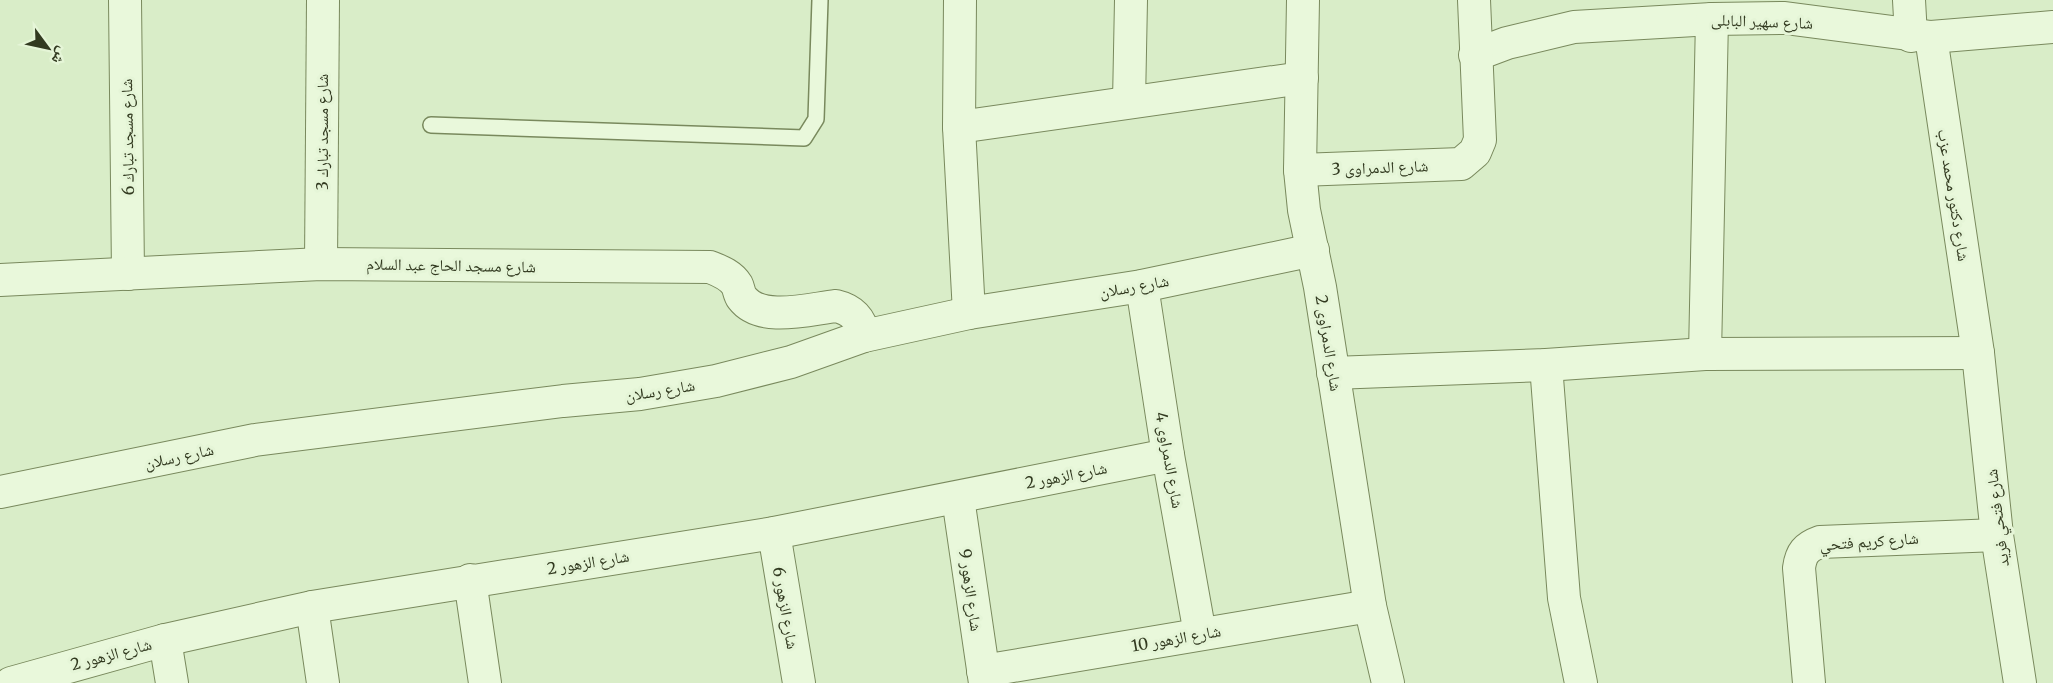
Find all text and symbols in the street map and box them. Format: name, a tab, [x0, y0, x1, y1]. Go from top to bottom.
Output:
street label: شارع سهير البابلى	[1711, 9, 1813, 34]
north arrow	[18, 18, 78, 78]
text: ش	[48, 44, 74, 69]
street label: شارع مسجد تبارك 3	[312, 74, 333, 190]
street label: شارع مسجد تبارك 6	[116, 78, 139, 196]
street label: شارع دكتور محمد عزب	[1933, 127, 1974, 263]
street label: شارع الدمراوى 3	[1331, 155, 1429, 180]
street label: شارع مسجد الحاج عبد السلام	[366, 254, 536, 277]
street label: شارع رسلان	[1098, 270, 1170, 303]
street label: شارع الدمراوى 2	[1311, 293, 1346, 393]
street label: شارع رسلان	[624, 375, 696, 406]
street label: شارع الدمراوى 4	[1151, 410, 1188, 510]
street label: شارع رسلان	[143, 439, 216, 474]
street label: شارع الزهور 2	[1023, 457, 1109, 494]
street label: شارع فتحي فريد	[1981, 468, 2016, 568]
street label: شارع كريم فتحي	[1819, 528, 1919, 557]
street label: شارع الزهور 2	[545, 546, 631, 579]
street label: شارع الزهور 9	[954, 547, 987, 633]
street label: شارع الزهور 6	[768, 565, 803, 651]
street label: شارع الزهور 10	[1130, 620, 1222, 657]
street label: شارع الزهور 2	[68, 634, 154, 675]

